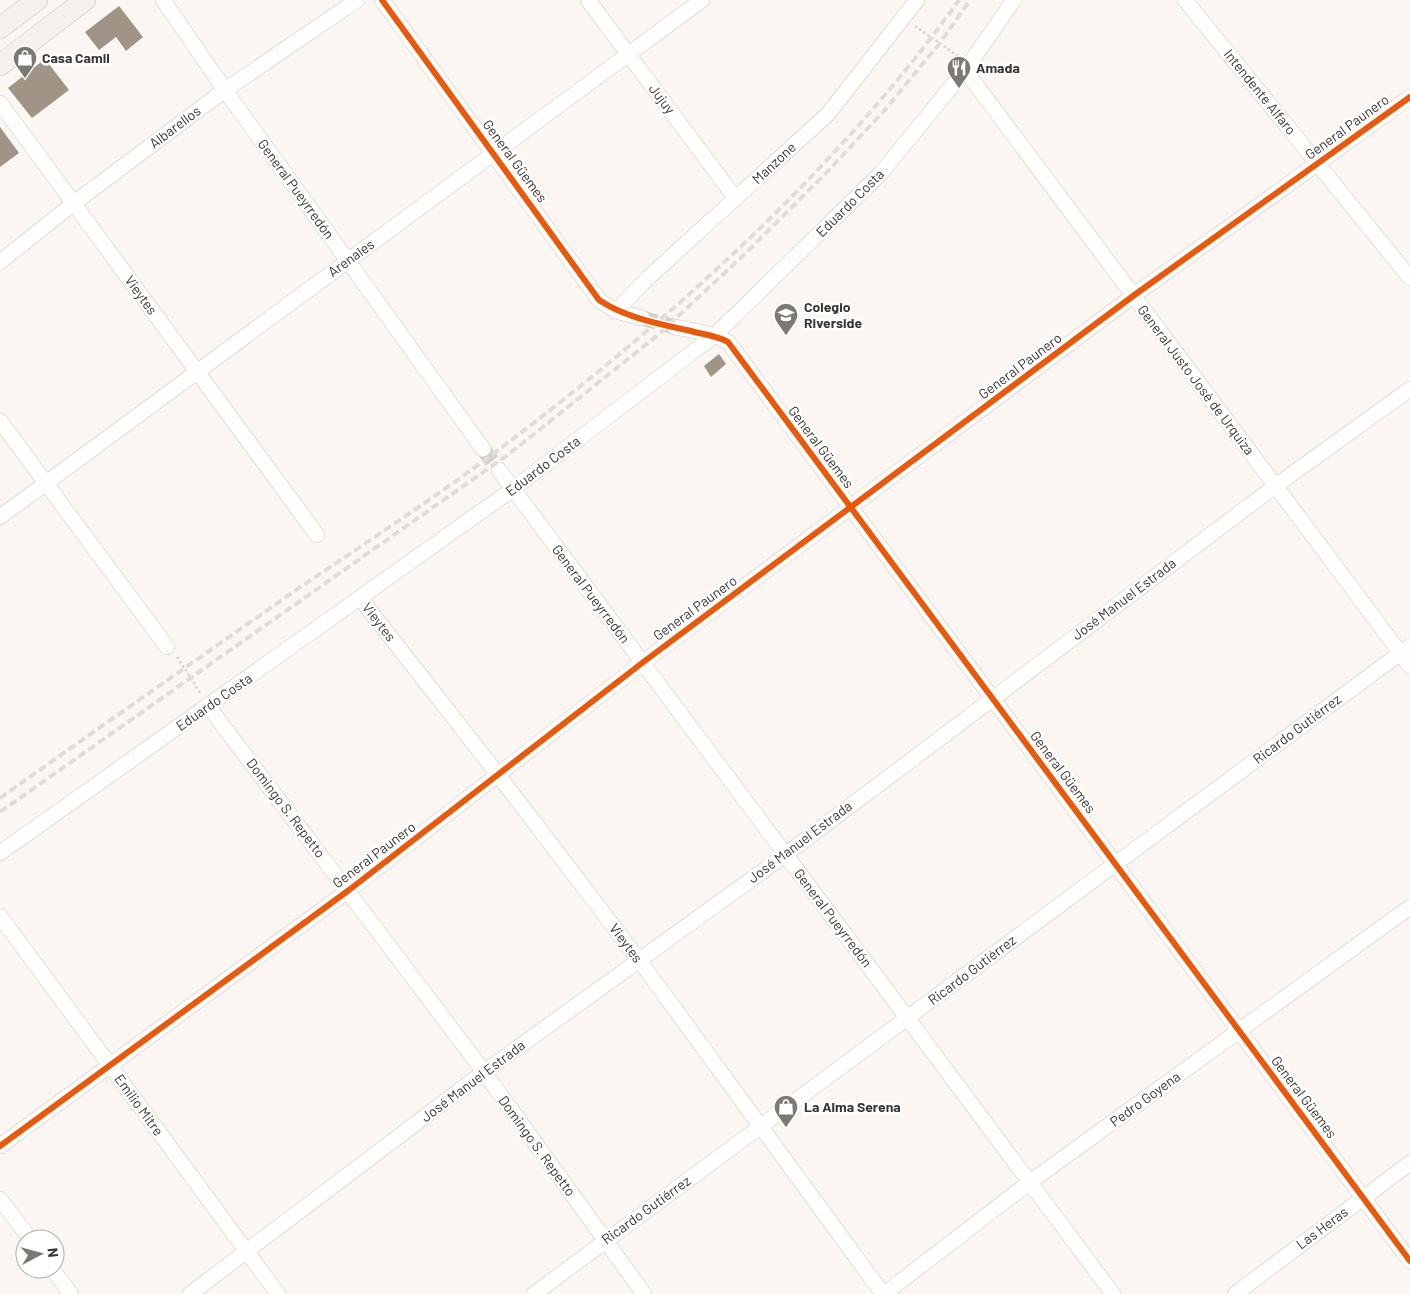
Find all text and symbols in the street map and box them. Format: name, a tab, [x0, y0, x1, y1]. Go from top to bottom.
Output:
shop icon: Casa Camil	[12, 45, 38, 79]
street label: Intendente Alfaro	[1221, 46, 1300, 138]
place label: Casa Camil	[42, 49, 110, 66]
restaurant icon: Amada	[946, 55, 972, 89]
place label: Amada	[976, 59, 1020, 76]
street label: Jujuy	[646, 80, 679, 117]
street label: General Paunero	[1301, 90, 1392, 163]
street label: Albarellos	[146, 102, 204, 151]
street label: General Güemes	[480, 116, 551, 206]
street label: General Pueyrredón	[255, 136, 338, 242]
street label: Manzone	[748, 138, 799, 187]
street label: Eduardo Costa	[812, 165, 887, 240]
street label: Arenales	[324, 235, 377, 280]
street label: Vieytes	[121, 272, 162, 318]
place label: Colegio Riverside	[804, 298, 862, 331]
street label: General Justo José de Urquiza	[1134, 301, 1258, 458]
school or university icon: Colegio Riverside	[773, 302, 799, 336]
street label: General Paunero	[975, 329, 1065, 402]
street label: General Güemes	[785, 402, 858, 491]
street label: Eduardo Costa	[502, 432, 583, 499]
street label: General Pueyrredón	[549, 541, 634, 646]
street label: José Manuel Estrada	[1068, 554, 1179, 643]
street label: General Paunero	[649, 571, 740, 644]
street label: Vieytes	[359, 599, 400, 645]
street label: Eduardo Costa	[172, 669, 255, 734]
street label: Ricardo Gutiérrez	[1249, 690, 1344, 767]
street label: General Güemes	[1027, 727, 1100, 816]
street label: Domingo S. Repetto	[243, 755, 329, 861]
street label: José Manuel Estrada	[744, 797, 855, 886]
street label: General Paunero	[329, 818, 419, 891]
street label: General Pueyrredón	[791, 865, 876, 970]
street label: Vieytes	[606, 920, 647, 966]
street label: Ricardo Gutiérrez	[924, 931, 1019, 1008]
street label: José Manuel Estrada	[417, 1036, 528, 1125]
street label: General Güemes	[1268, 1052, 1341, 1141]
street label: Pedro Goyena	[1106, 1067, 1183, 1130]
street label: Emilio Mitre	[111, 1071, 167, 1139]
street label: Domingo S. Repetto	[495, 1092, 580, 1199]
shop icon: La Alma Serena	[773, 1094, 799, 1128]
place label: La Alma Serena	[804, 1098, 901, 1115]
street label: Ricardo Gutiérrez	[598, 1172, 693, 1248]
street label: Las Heras	[1293, 1203, 1351, 1253]
north arrow	[15, 1229, 65, 1279]
text: N	[44, 1247, 62, 1258]

